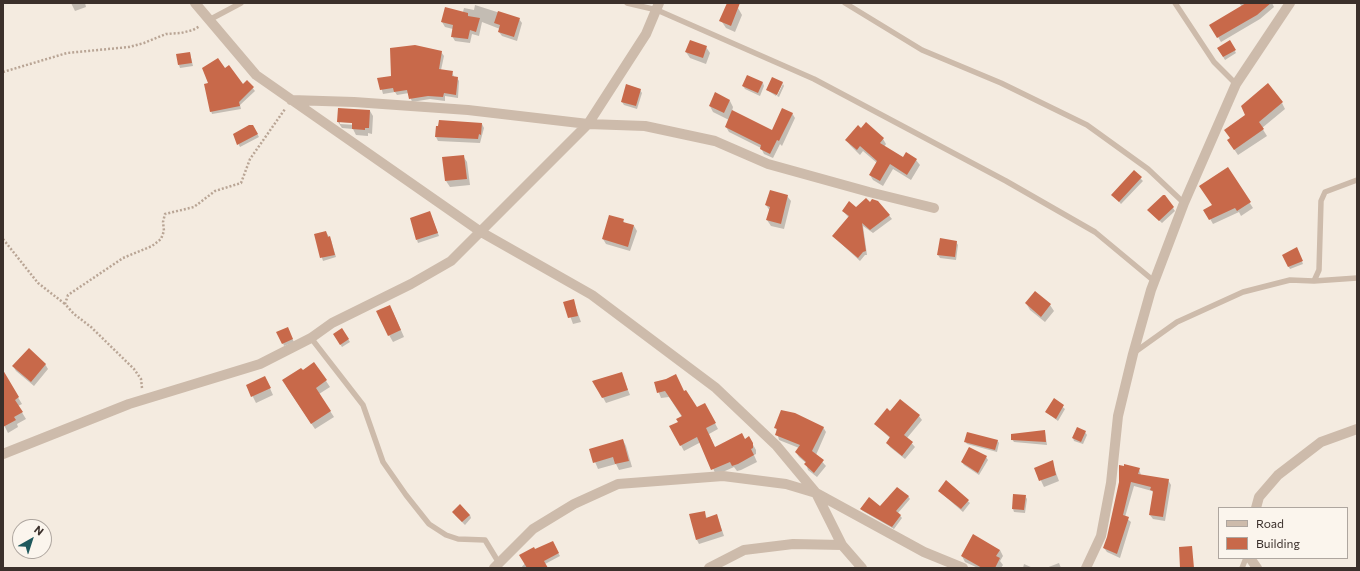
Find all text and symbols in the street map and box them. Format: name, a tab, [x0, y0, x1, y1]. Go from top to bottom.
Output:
legend	[1218, 507, 1348, 559]
text: Road	[1256, 516, 1284, 530]
north arrow	[12, 519, 52, 559]
text: N	[32, 522, 47, 538]
text: Building	[1256, 536, 1300, 550]

